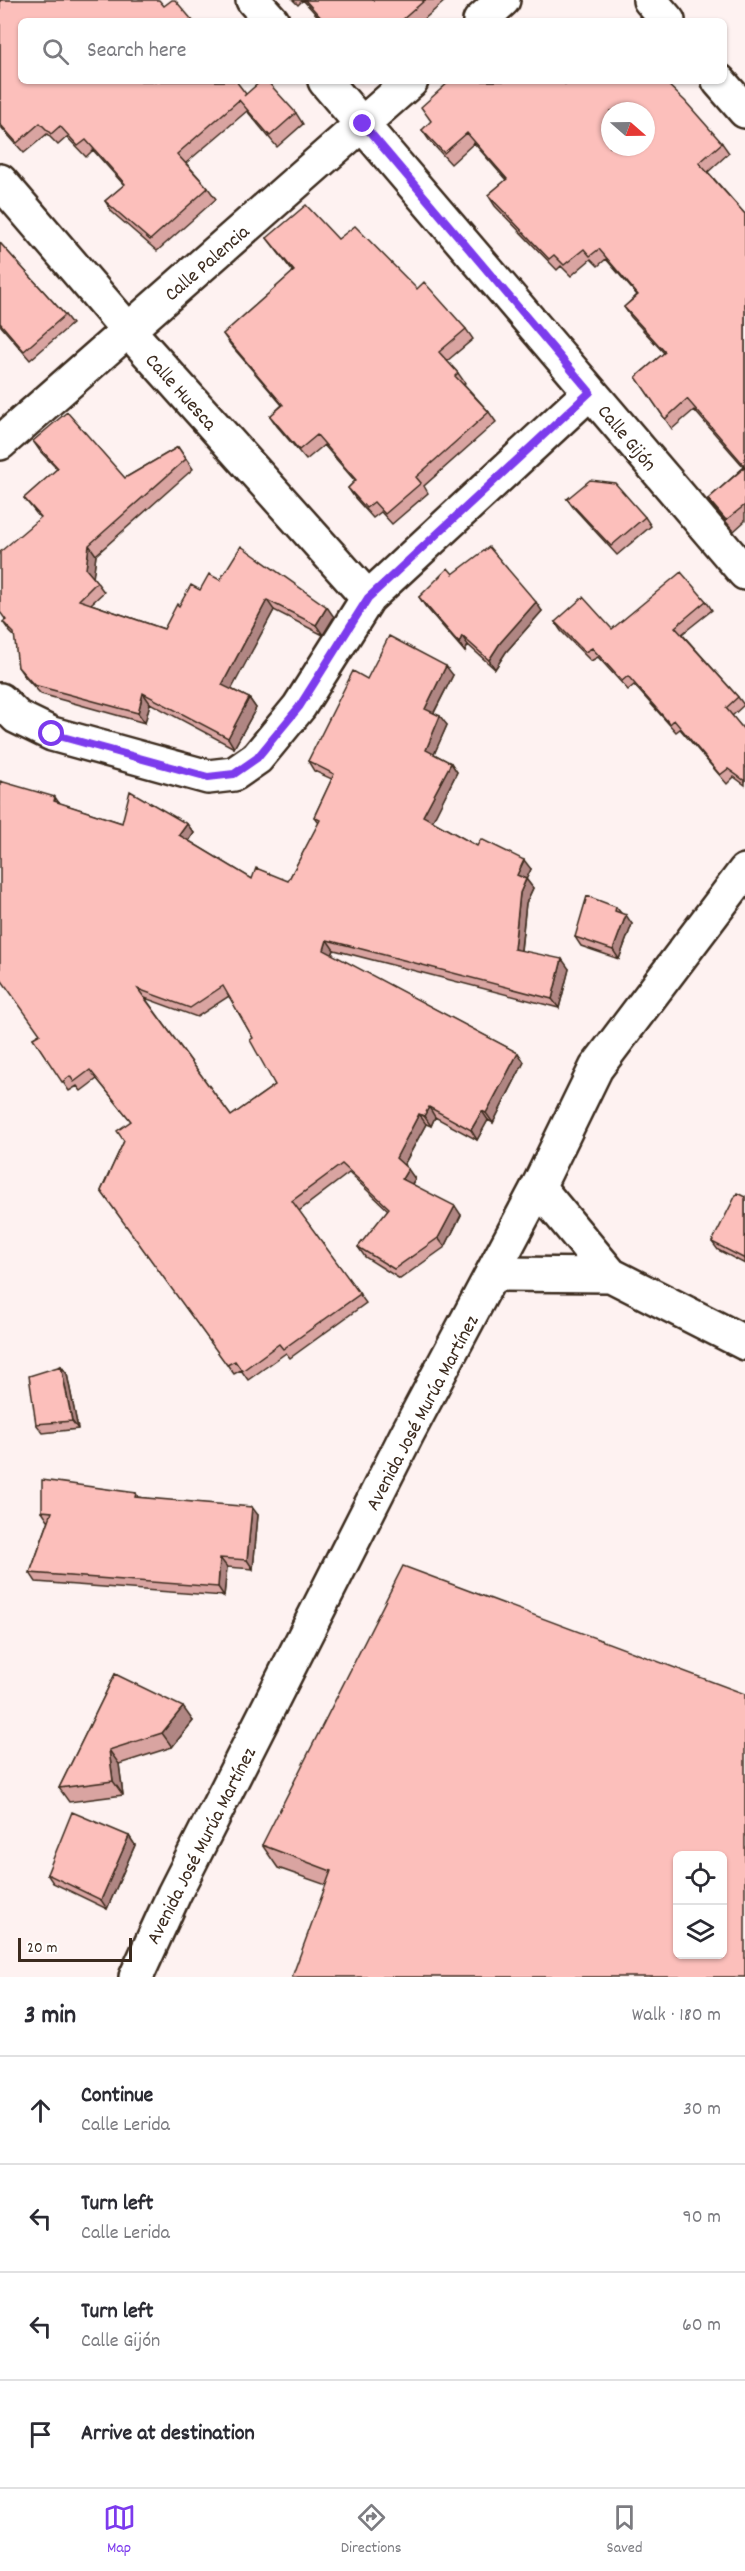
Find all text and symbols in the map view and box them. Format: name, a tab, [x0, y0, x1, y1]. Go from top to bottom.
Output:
search box	[18, 18, 727, 84]
icon: search	[39, 35, 72, 68]
text: Search here	[87, 36, 186, 67]
north arrow	[601, 102, 655, 156]
route end	[349, 110, 375, 136]
street label: Calle Palencia	[159, 219, 257, 309]
street label: Calle Huesca	[137, 348, 223, 438]
street label: Calle Gijón	[589, 400, 662, 478]
route start	[38, 720, 64, 746]
street label: Avenida José Murúa Martínez	[360, 1310, 487, 1516]
street label: Avenida José Murúa Martínez	[141, 1743, 265, 1950]
map controls	[673, 1851, 727, 1959]
button: locate	[673, 1851, 727, 1905]
button: layers	[673, 1905, 727, 1959]
scale bar	[18, 1935, 132, 1962]
text: 20 m	[27, 1937, 57, 1960]
text: 3 min	[24, 1998, 76, 2035]
text: Walk · 180 m	[632, 2002, 721, 2030]
text: Continue	[81, 2081, 153, 2112]
icon: ahead	[24, 2094, 57, 2127]
text: 30 m	[683, 2096, 721, 2124]
text: Calle Lerida	[81, 2112, 170, 2140]
text: Turn left	[81, 2189, 153, 2220]
icon: left	[24, 2202, 57, 2235]
text: 90 m	[683, 2204, 721, 2232]
text: Calle Lerida	[81, 2220, 170, 2248]
text: Turn left	[81, 2297, 153, 2328]
icon: left	[24, 2310, 57, 2343]
text: 60 m	[682, 2312, 721, 2340]
text: Calle Gijón	[81, 2328, 160, 2356]
icon: arrive	[24, 2418, 57, 2451]
text: Arrive at destination	[81, 2419, 255, 2450]
tab: Map	[103, 2501, 136, 2560]
tab: Directions	[341, 2501, 401, 2560]
tab: Saved	[607, 2501, 642, 2560]

